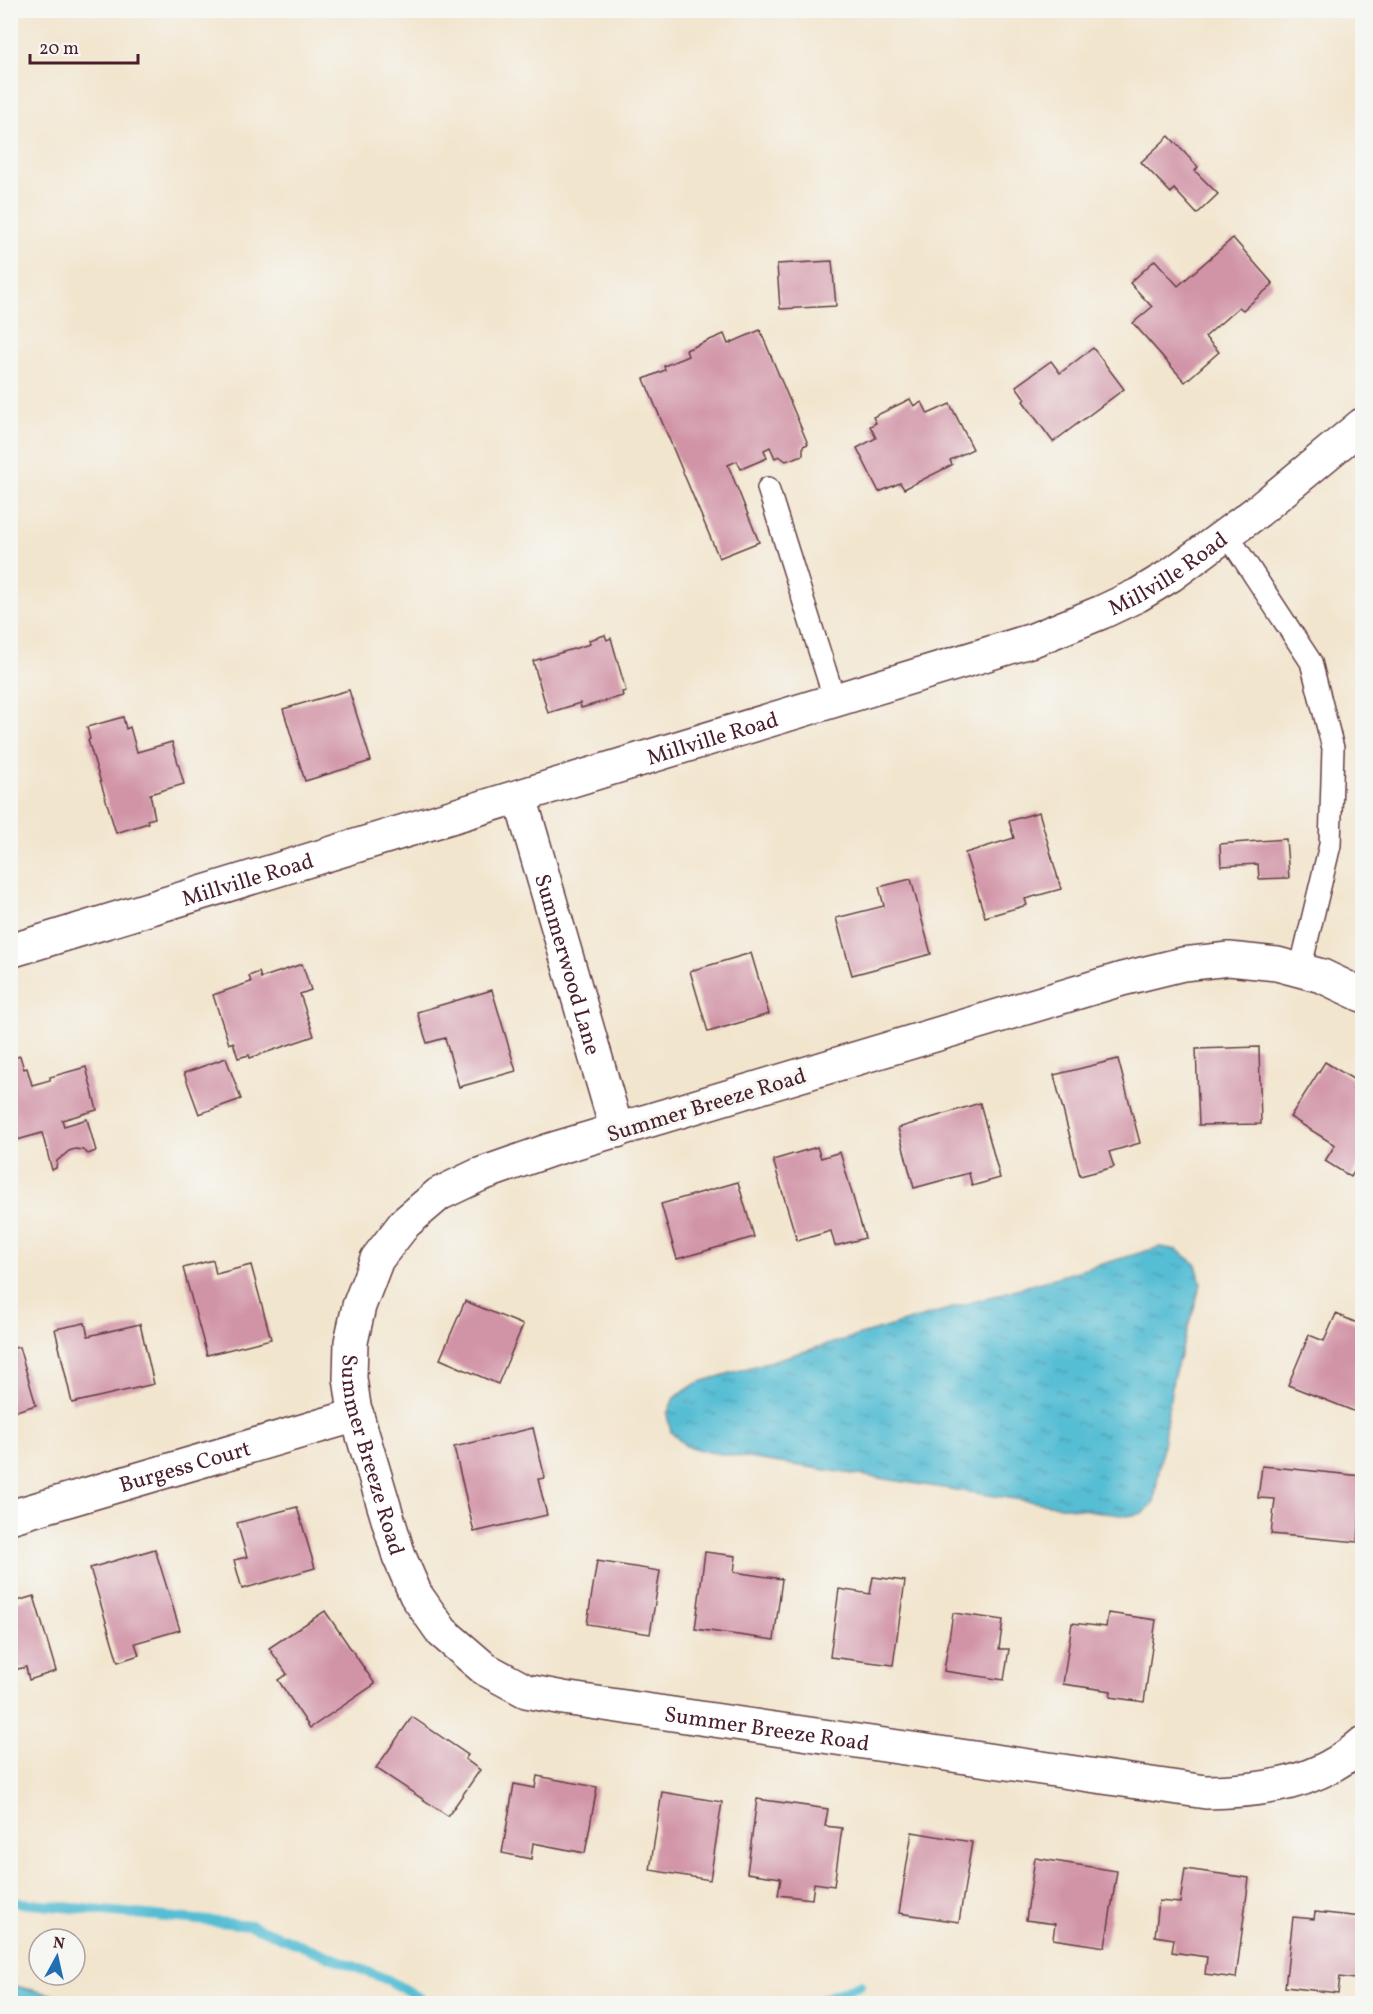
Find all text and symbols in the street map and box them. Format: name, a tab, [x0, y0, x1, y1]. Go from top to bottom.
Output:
scale bar	[30, 27, 138, 65]
text: 20 m	[39, 37, 79, 62]
street label: Millville Road	[1104, 525, 1235, 625]
street label: Millville Road	[643, 705, 783, 775]
street label: Millville Road	[178, 847, 318, 916]
street label: Summerwood Lane	[525, 871, 607, 1059]
street label: Summer Breeze Road	[603, 1061, 810, 1151]
street label: Summer Breeze Road	[332, 1354, 411, 1560]
street label: Burgess Court	[116, 1434, 255, 1502]
street label: Summer Breeze Road	[662, 1700, 871, 1761]
north arrow	[27, 1927, 87, 1987]
text: N	[52, 1932, 66, 1956]

